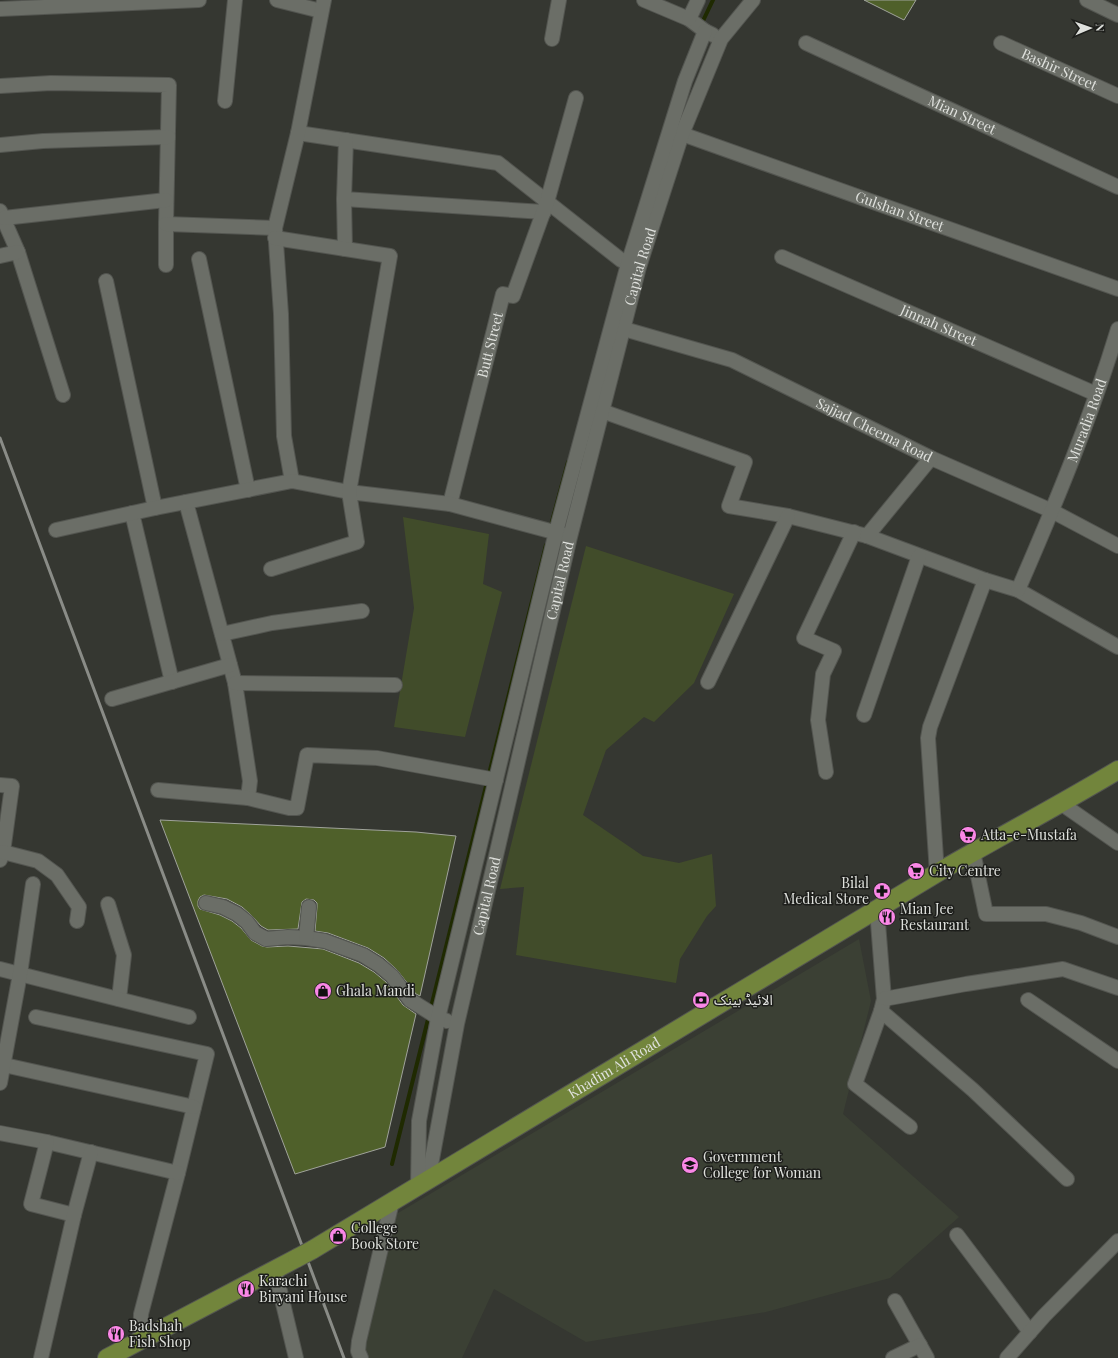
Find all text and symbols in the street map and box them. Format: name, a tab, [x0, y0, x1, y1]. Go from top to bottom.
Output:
north arrow	[1070, 8, 1110, 48]
text: N	[1093, 23, 1108, 32]
street label: Bashir Street	[1019, 44, 1101, 95]
street label: Mian Street	[925, 91, 1000, 139]
street label: Gulshan Street	[853, 186, 948, 236]
street label: Capital Road	[620, 225, 660, 307]
street label: Jinnah Street	[897, 299, 981, 350]
street label: Butt Street	[472, 309, 507, 380]
street label: Muradia Road	[1062, 376, 1110, 465]
street label: Sajjad Cheema Road	[813, 393, 936, 466]
street label: Capital Road	[541, 539, 578, 622]
supermarket icon: Atta-e-Mustafa	[958, 825, 978, 845]
place label: Atta-e-Mustafa	[980, 825, 1077, 844]
street label: Capital Road	[468, 855, 505, 937]
supermarket icon: City Centre	[906, 861, 926, 881]
place label: City Centre	[929, 861, 1001, 880]
place label: Bilal Medical Store	[783, 873, 869, 908]
pharmacy icon: Bilal Medical Store	[872, 881, 892, 901]
place label: Mian Jee Restaurant	[900, 899, 970, 934]
restaurant icon: Mian Jee Restaurant	[877, 907, 897, 927]
shop icon: Ghala Mandi	[313, 981, 333, 1001]
place label: Ghala Mandi	[336, 981, 415, 1000]
bank icon: الائیڈ بینک	[691, 990, 711, 1010]
place label: الائیڈ بینک	[714, 990, 773, 1009]
street label: Khadim Ali Road	[564, 1032, 664, 1102]
place label: Government College for Woman	[703, 1147, 822, 1182]
school or university icon: Government College for Woman	[680, 1155, 700, 1175]
place label: College Book Store	[351, 1218, 419, 1253]
shop icon: College Book Store	[328, 1226, 348, 1246]
place label: Karachi Biryani House	[259, 1271, 347, 1306]
restaurant icon: Karachi Biryani House	[236, 1279, 256, 1299]
place label: Badshah Fish Shop	[129, 1316, 191, 1351]
restaurant icon: Badshah Fish Shop	[106, 1324, 126, 1344]

